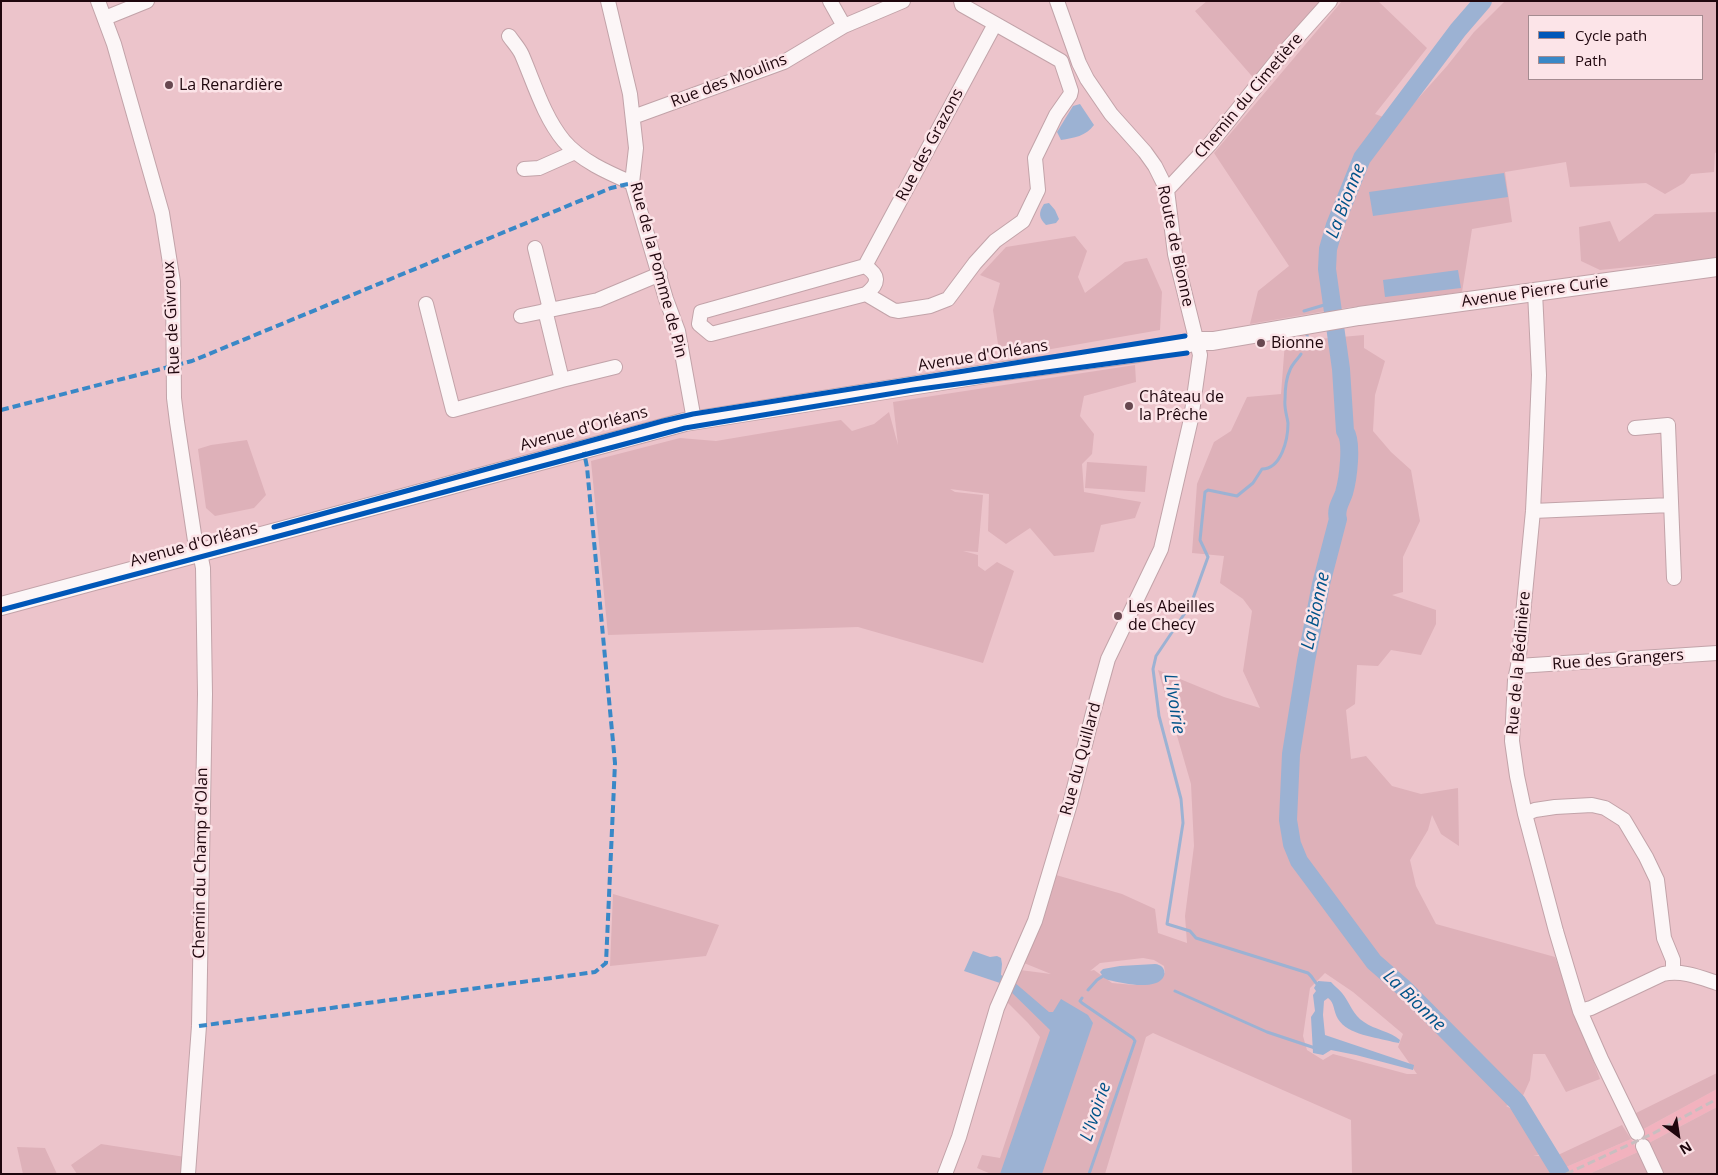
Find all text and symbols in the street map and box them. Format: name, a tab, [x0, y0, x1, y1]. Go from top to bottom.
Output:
legend	[1528, 15, 1703, 80]
text: Cycle path	[1575, 25, 1647, 45]
street label: Chemin du Cimetière	[1191, 29, 1307, 163]
street label: Rue des Moulins	[668, 50, 790, 112]
text: Path	[1575, 50, 1607, 70]
place label: La Renardière	[179, 75, 283, 95]
marker: La Renardière	[163, 79, 175, 91]
street label: Rue des Grazons	[892, 85, 968, 205]
water label: La Bionne	[1322, 160, 1370, 242]
street label: Rue de la Pomme de Pin	[625, 180, 691, 360]
street label: Route de Bionne	[1153, 184, 1197, 308]
street label: Rue de Givroux	[159, 261, 185, 375]
street label: Avenue Pierre Curie	[1460, 272, 1610, 312]
place label: Bionne	[1271, 333, 1324, 353]
street label: Avenue d'Orléans	[917, 336, 1049, 376]
marker: Bionne	[1255, 337, 1267, 349]
place label: Château de la Prêche	[1139, 387, 1224, 425]
marker: Château de la Prêche	[1123, 400, 1135, 412]
street label: Avenue d'Orléans	[518, 403, 650, 455]
street label: Avenue d'Orléans	[128, 519, 260, 571]
water label: La Bionne	[1297, 570, 1335, 652]
street label: Rue de la Bédinière	[1503, 590, 1535, 736]
place label: Les Abeilles de Checy	[1128, 597, 1215, 635]
marker: Les Abeilles de Checy	[1112, 610, 1124, 622]
street label: Rue des Grangers	[1551, 646, 1685, 674]
water label: L'Ivoirie	[1159, 672, 1189, 736]
street label: Rue du Quillard	[1057, 700, 1105, 818]
street label: Chemin du Champ d'Olan	[190, 767, 212, 959]
water label: La Bionne	[1378, 966, 1450, 1036]
water label: L'Ivoirie	[1076, 1080, 1116, 1144]
north arrow	[1653, 1110, 1703, 1160]
text: N	[1676, 1137, 1696, 1159]

